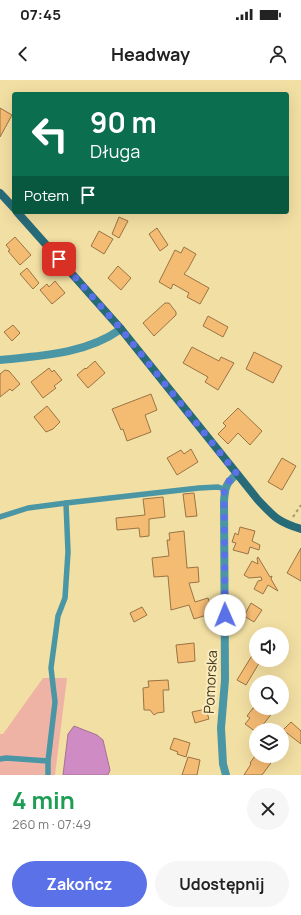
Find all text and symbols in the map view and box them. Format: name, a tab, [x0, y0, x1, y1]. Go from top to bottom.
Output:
text: 07:45	[20, 4, 61, 25]
text: Headway	[111, 42, 190, 66]
icon: back	[12, 43, 34, 65]
icon: person	[267, 43, 289, 65]
text: 90 m	[90, 103, 157, 141]
icon: left	[24, 108, 76, 160]
text: Długa	[90, 139, 140, 163]
icon: arrive	[77, 184, 99, 206]
text: Potem	[24, 185, 69, 206]
pin	[42, 242, 76, 276]
icon: arrive	[48, 248, 70, 270]
position arrow	[204, 594, 246, 636]
map controls	[249, 627, 289, 763]
button: sound	[249, 627, 289, 667]
street label: Pomorska	[199, 650, 221, 714]
button: search	[249, 675, 289, 715]
button: layers	[249, 723, 289, 763]
text: 4 min	[12, 783, 75, 816]
button: close	[247, 788, 289, 830]
text: 260 m · 07:49	[12, 815, 91, 833]
button: Zakończ	[12, 861, 147, 907]
button: Udostępnij	[155, 861, 289, 907]

